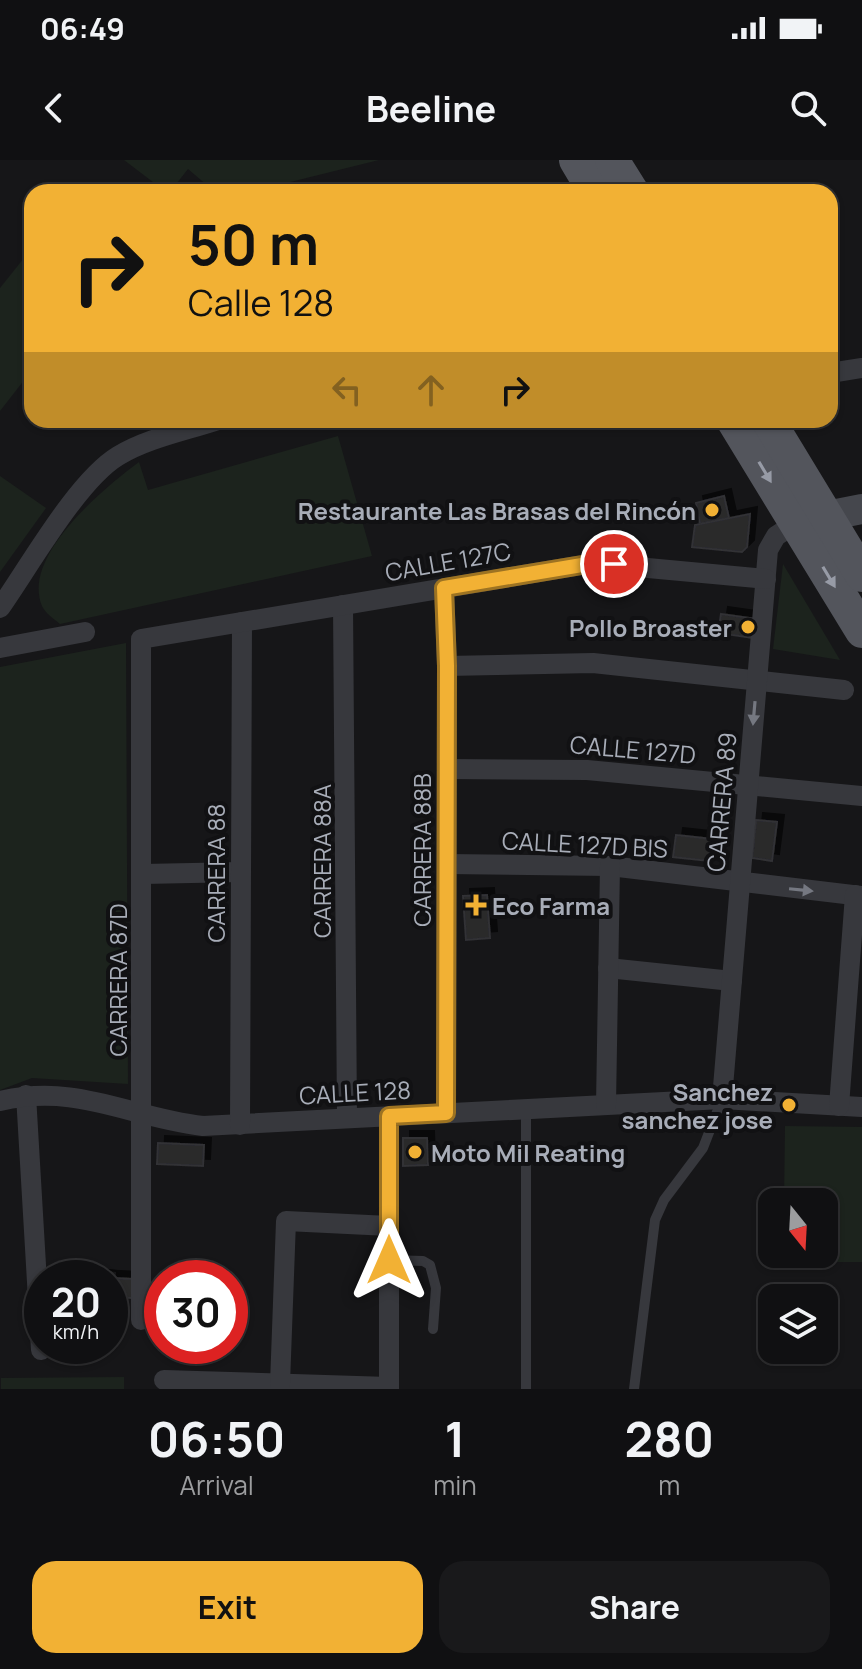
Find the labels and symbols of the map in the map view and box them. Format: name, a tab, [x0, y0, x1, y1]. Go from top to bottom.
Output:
one-way arrow	[757, 461, 771, 483]
place label: Restaurante Las Brasas del Rincón	[298, 494, 696, 527]
marker: Restaurante Las Brasas del Rincón	[703, 501, 721, 519]
pin	[580, 530, 648, 598]
street label: CALLE 127C	[383, 534, 513, 588]
one-way arrow	[822, 566, 836, 588]
place label: Pollo Broaster	[569, 611, 732, 644]
marker: Pollo Broaster	[739, 618, 757, 636]
one-way arrow	[747, 701, 760, 726]
street label: CALLE 127D	[569, 727, 697, 771]
street label: CARRERA 89	[698, 731, 744, 873]
street label: CARRERA 88B	[405, 773, 438, 927]
street label: CARRERA 88A	[305, 784, 338, 938]
street label: CARRERA 88	[199, 804, 232, 942]
street label: CALLE 127D BIS	[501, 823, 669, 865]
one-way arrow	[789, 883, 814, 896]
place label: Eco Farma	[492, 889, 610, 922]
marker: Eco Farma	[467, 896, 485, 914]
street label: CARRERA 87D	[101, 903, 134, 1057]
street label: CALLE 128	[298, 1073, 412, 1111]
place label: Sanchez sanchez jose	[622, 1075, 773, 1136]
marker: Sanchez sanchez jose	[780, 1096, 798, 1114]
place label: Moto Mil Reating	[431, 1136, 625, 1169]
marker: Moto Mil Reating	[406, 1143, 424, 1161]
north arrow	[758, 1188, 838, 1268]
position arrow	[347, 1218, 431, 1302]
speed limit sign: 30	[144, 1260, 248, 1364]

